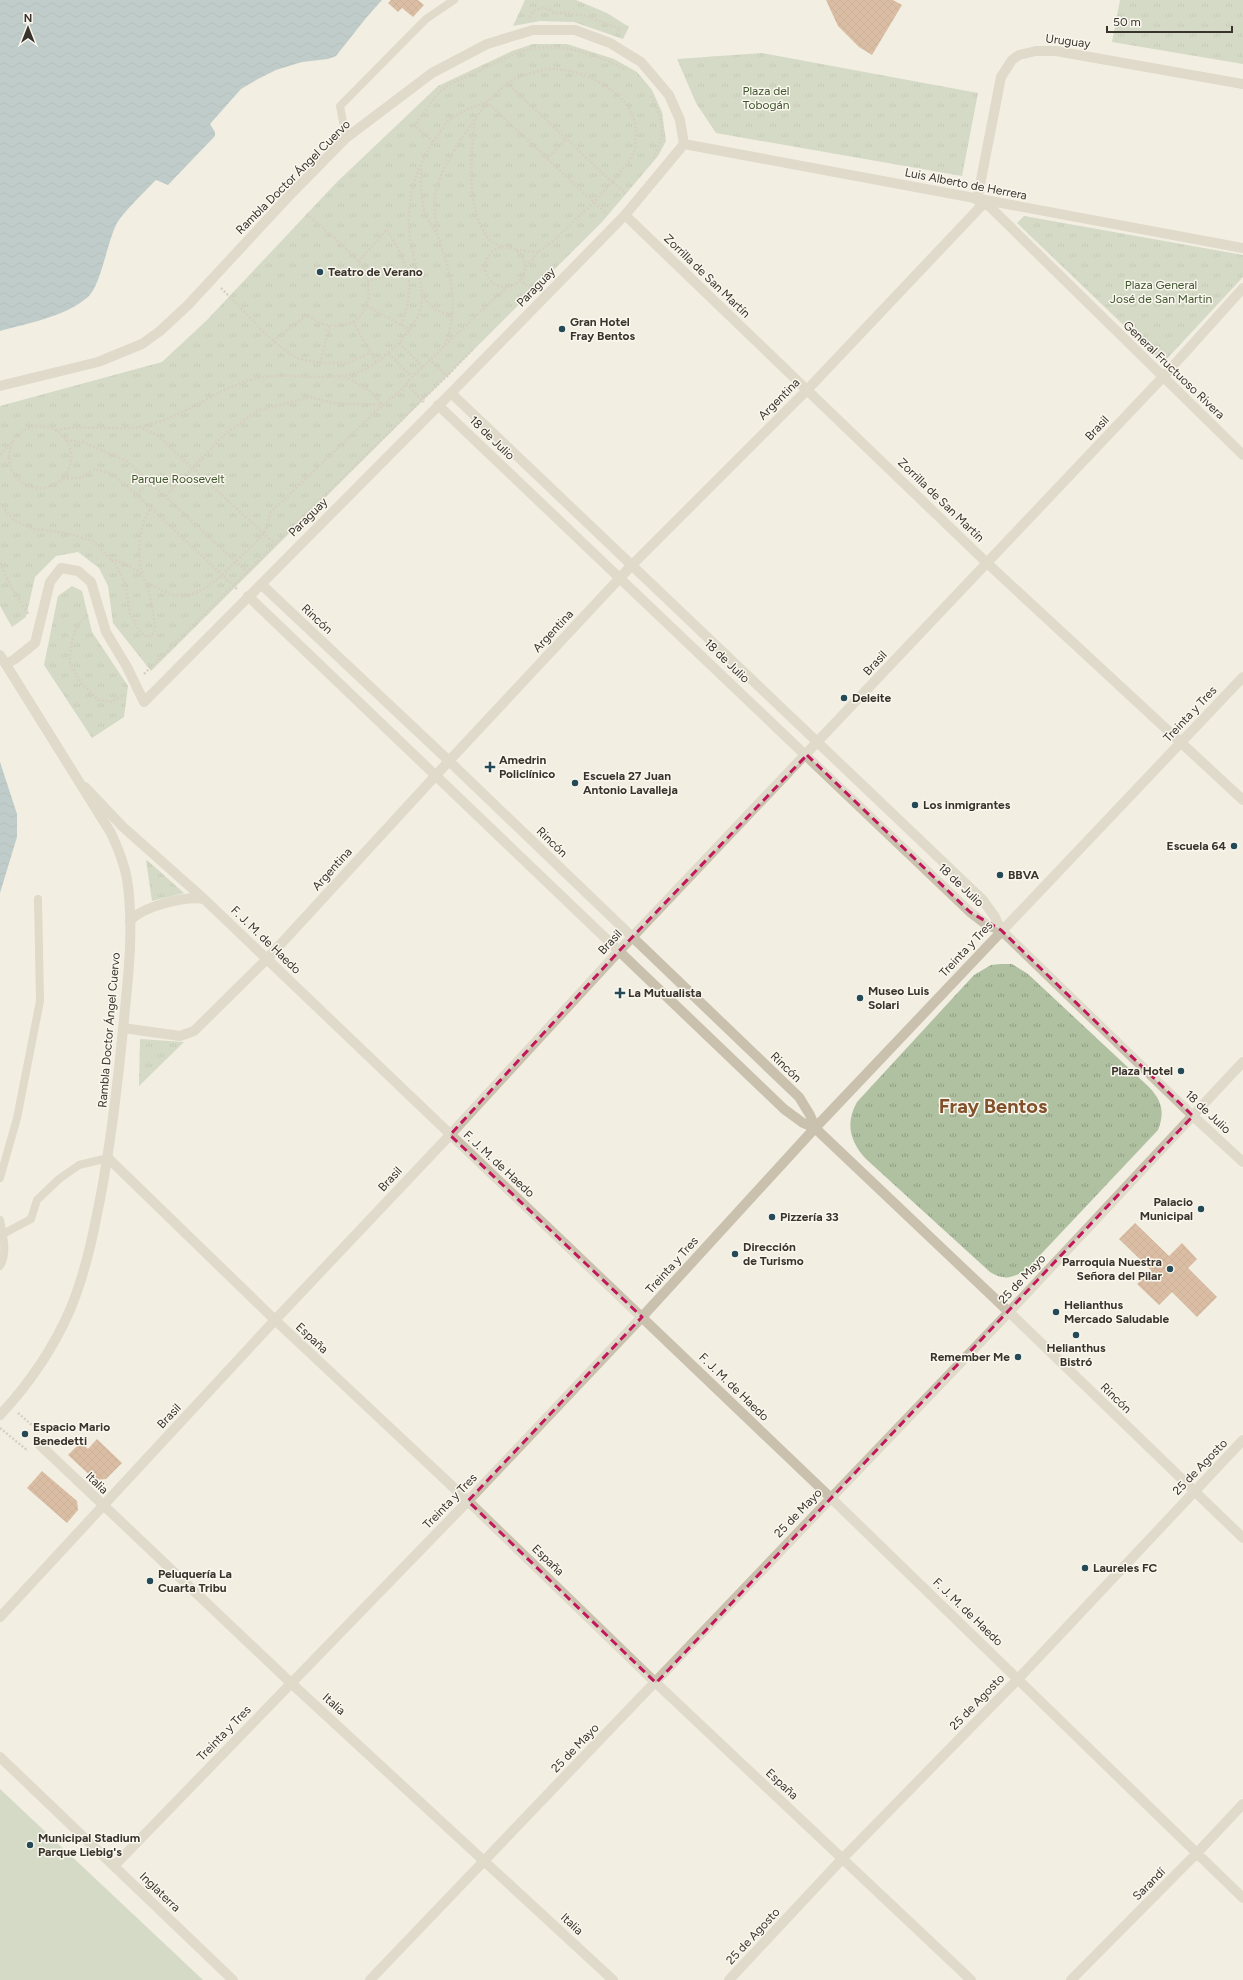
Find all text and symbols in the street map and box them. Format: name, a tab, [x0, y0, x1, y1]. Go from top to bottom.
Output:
north arrow	[8, 8, 48, 48]
scale bar	[1107, 8, 1232, 34]
text: N	[24, 12, 32, 25]
text: 50 m	[1113, 15, 1141, 29]
street label: Uruguay	[1045, 31, 1092, 51]
park label: Plaza del Tobogán	[743, 84, 790, 112]
street label: Rambla Doctor Ángel Cuervo	[233, 117, 353, 237]
street label: Luis Alberto de Herrera	[904, 165, 1028, 203]
street label: Zorrilla de San Martín	[661, 231, 753, 321]
street label: Paraguay	[514, 264, 559, 310]
place label: Teatro de Verano	[328, 265, 423, 279]
marker: Teatro de Verano	[315, 267, 325, 277]
park label: Plaza General José de San Martin	[1110, 278, 1212, 306]
place label: Gran Hotel Fray Bentos	[570, 315, 636, 343]
street label: General Fructuoso Rivera	[1121, 318, 1227, 422]
marker: Gran Hotel Fray Bentos	[557, 324, 567, 334]
street label: Argentina	[755, 375, 803, 423]
street label: 18 de Julio	[467, 413, 517, 463]
street label: Brasil	[1082, 413, 1112, 443]
street label: Zorrilla de San Martín	[895, 455, 987, 545]
park label: Parque Roosevelt	[131, 472, 225, 486]
street label: Paraguay	[286, 494, 331, 539]
street label: Rincón	[299, 601, 336, 637]
street label: Argentina	[530, 607, 576, 655]
street label: 18 de Julio	[702, 636, 752, 686]
street label: Brasil	[860, 648, 890, 678]
street label: Treinta y Tres	[1161, 683, 1220, 745]
place label: Deleite	[852, 691, 892, 705]
marker: Deleite	[839, 693, 849, 703]
place label: Amedrin Policlínico	[499, 753, 555, 781]
marker: Amedrin Policlínico	[484, 761, 496, 773]
place label: Escuela 27 Juan Antonio Lavalleja	[583, 769, 678, 797]
marker: Escuela 27 Juan Antonio Lavalleja	[570, 778, 580, 788]
place label: Los inmigrantes	[923, 798, 1011, 812]
marker: Los inmigrantes	[910, 800, 920, 810]
street label: Rincón	[534, 824, 570, 860]
place label: Escuela 64	[1167, 839, 1226, 853]
marker: Escuela 64	[1229, 841, 1239, 851]
street label: Argentina	[309, 845, 355, 893]
street label: 18 de Julio	[935, 860, 987, 910]
place label: BBVA	[1008, 868, 1039, 882]
marker: BBVA	[995, 870, 1005, 880]
street label: F. J. M. de Haedo	[228, 903, 304, 977]
street label: Treinta y Tres	[937, 918, 996, 980]
street label: Brasil	[595, 927, 625, 957]
street label: Rambla Doctor Ángel Cuervo	[95, 952, 123, 1108]
place label: Museo Luis Solari	[868, 984, 930, 1012]
place label: La Mutualista	[628, 986, 702, 1000]
marker: La Mutualista	[615, 988, 625, 998]
marker: Museo Luis Solari	[855, 993, 865, 1003]
street label: Rincón	[768, 1049, 804, 1085]
place label: Plaza Hotel	[1111, 1064, 1173, 1078]
marker: Plaza Hotel	[1176, 1066, 1186, 1076]
street label: 18 de Julio	[1182, 1087, 1234, 1137]
district label: Fray Bentos	[939, 1094, 1047, 1118]
street label: F. J. M. de Haedo	[461, 1128, 537, 1200]
street label: Brasil	[375, 1164, 405, 1194]
place label: Palacio Municipal	[1140, 1195, 1193, 1223]
marker: Palacio Municipal	[1196, 1204, 1206, 1214]
place label: Pizzería 33	[780, 1210, 839, 1224]
marker: Pizzería 33	[767, 1212, 777, 1222]
street label: Treinta y Tres	[643, 1234, 701, 1296]
place label: Dirección de Turismo	[743, 1240, 804, 1268]
marker: Dirección de Turismo	[730, 1249, 740, 1259]
street label: 25 de Mayo	[996, 1251, 1048, 1307]
place label: Parroquia Nuestra Señora del Pilar	[1062, 1255, 1162, 1283]
marker: Parroquia Nuestra Señora del Pilar	[1165, 1264, 1175, 1274]
place label: Helianthus Mercado Saludable	[1064, 1298, 1169, 1326]
marker: Helianthus Mercado Saludable	[1051, 1307, 1061, 1317]
street label: España	[293, 1320, 331, 1356]
marker: Helianthus Bistró	[1071, 1330, 1081, 1340]
place label: Helianthus Bistró	[1046, 1341, 1106, 1369]
street label: F. J. M. de Haedo	[696, 1350, 772, 1424]
place label: Remember Me	[930, 1350, 1010, 1364]
marker: Remember Me	[1013, 1352, 1023, 1362]
street label: Rincón	[1098, 1380, 1134, 1416]
street label: Brasil	[154, 1401, 184, 1431]
place label: Espacio Mario Benedetti	[33, 1420, 110, 1448]
marker: Espacio Mario Benedetti	[20, 1429, 30, 1439]
street label: 25 de Agosto	[1170, 1436, 1230, 1498]
street label: Italia	[83, 1469, 111, 1497]
street label: Treinta y Tres	[420, 1470, 480, 1532]
street label: 25 de Mayo	[771, 1486, 825, 1540]
street label: España	[529, 1542, 567, 1578]
place label: Laureles FC	[1093, 1561, 1158, 1575]
marker: Laureles FC	[1080, 1563, 1090, 1573]
place label: Peluquería La Cuarta Tribu	[158, 1567, 232, 1595]
street label: F. J. M. de Haedo	[930, 1575, 1006, 1649]
marker: Peluquería La Cuarta Tribu	[145, 1576, 155, 1586]
street label: 25 de Agosto	[947, 1671, 1007, 1733]
street label: Italia	[320, 1690, 348, 1718]
street label: Treinta y Tres	[194, 1702, 254, 1764]
street label: 25 de Mayo	[548, 1721, 602, 1775]
street label: España	[763, 1766, 801, 1802]
place label: Municipal Stadium Parque Liebig's	[38, 1831, 140, 1859]
marker: Municipal Stadium Parque Liebig's	[25, 1840, 35, 1850]
street label: Sarandí	[1130, 1864, 1169, 1903]
street label: Inglaterra	[137, 1869, 183, 1915]
street label: 25 de Agosto	[723, 1905, 783, 1967]
street label: Italia	[558, 1910, 586, 1938]

